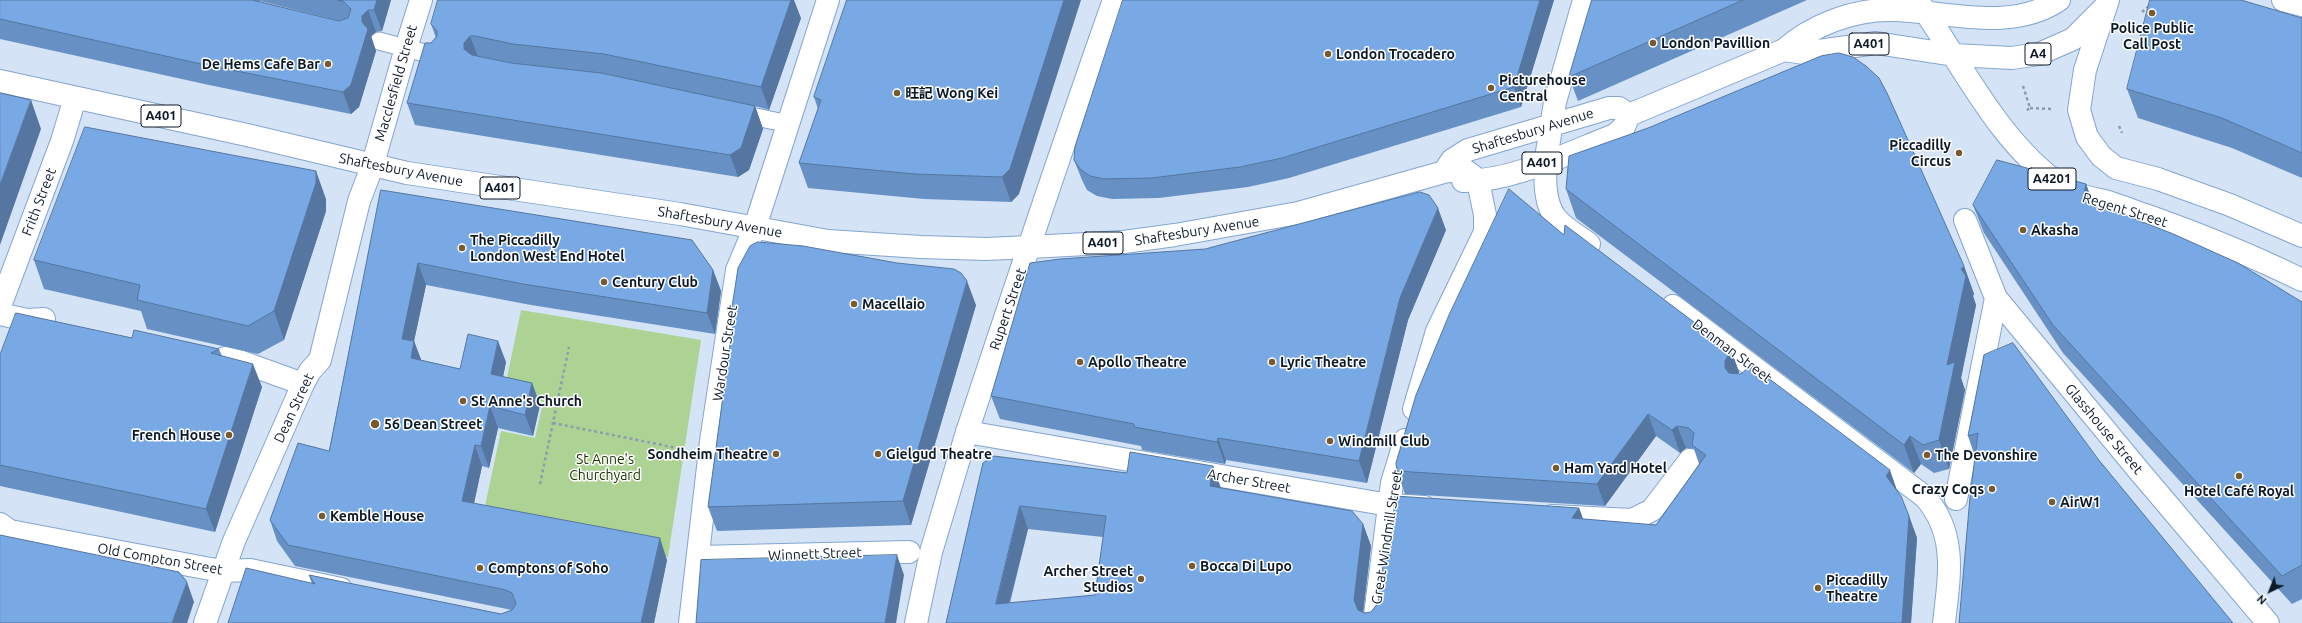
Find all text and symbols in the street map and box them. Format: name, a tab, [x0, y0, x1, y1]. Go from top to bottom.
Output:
marker: Police Public Call Post	[2147, 8, 2157, 18]
place label: Police Public Call Post	[2110, 20, 2194, 52]
street label: Macclesfield Street	[371, 23, 421, 143]
road number: A401	[1849, 33, 1889, 55]
place label: London Pavillion	[1661, 35, 1770, 51]
marker: London Pavillion	[1648, 38, 1658, 48]
road number: A4	[2025, 43, 2051, 65]
place label: London Trocadero	[1336, 46, 1455, 62]
marker: London Trocadero	[1323, 49, 1333, 59]
place label: De Hems Cafe Bar	[202, 56, 320, 72]
marker: De Hems Cafe Bar	[323, 59, 333, 69]
place label: Picturehouse Central	[1499, 72, 1586, 104]
marker: Picturehouse Central	[1486, 83, 1496, 93]
place label: 旺記 Wong Kei	[905, 85, 998, 101]
marker: 旺記 Wong Kei	[892, 88, 902, 98]
road number: A401	[141, 105, 181, 127]
street label: Shaftesbury Avenue	[1470, 105, 1596, 157]
place label: Piccadilly Circus	[1889, 137, 1951, 170]
marker: Piccadilly Circus	[1954, 148, 1964, 158]
street label: Shaftesbury Avenue	[338, 150, 464, 190]
road number: A401	[1522, 152, 1562, 174]
street label: Frith Street	[18, 166, 60, 238]
road number: A4201	[2028, 168, 2076, 190]
road number: A401	[480, 177, 520, 199]
street label: Regent Street	[2080, 189, 2170, 231]
street label: Shaftesbury Avenue	[656, 203, 784, 241]
street label: Shaftesbury Avenue	[1133, 213, 1261, 249]
place label: Akasha	[2031, 222, 2079, 238]
marker: Akasha	[2018, 225, 2028, 235]
place label: The Piccadilly London West End Hotel	[470, 232, 624, 264]
road number: A401	[1083, 232, 1123, 254]
marker: The Piccadilly London West End Hotel	[457, 243, 467, 253]
street label: Rupert Street	[986, 266, 1030, 352]
place label: Century Club	[612, 274, 698, 290]
marker: Century Club	[599, 277, 609, 287]
place label: Macellaio	[862, 296, 925, 312]
marker: Macellaio	[849, 299, 859, 309]
street label: Wardour Street	[709, 304, 741, 402]
street label: Denman Street	[1689, 316, 1775, 386]
place label: Apollo Theatre	[1088, 354, 1187, 370]
place label: Lyric Theatre	[1280, 354, 1366, 370]
marker: Apollo Theatre	[1075, 357, 1085, 367]
marker: Lyric Theatre	[1267, 357, 1277, 367]
street label: Dean Street	[271, 370, 317, 446]
street label: Glasshouse Street	[2061, 380, 2147, 478]
place label: St Anne's Church	[471, 393, 582, 409]
marker: St Anne's Church	[458, 396, 468, 406]
place label: 56 Dean Street	[384, 416, 482, 432]
marker: 56 Dean Street	[369, 418, 381, 430]
place label: French House	[132, 427, 221, 443]
marker: French House	[224, 430, 234, 440]
place label: Windmill Club	[1338, 433, 1430, 449]
marker: Windmill Club	[1325, 436, 1335, 446]
place label: Sondheim Theatre	[648, 446, 768, 462]
place label: Gielgud Theatre	[886, 446, 992, 462]
place label: The Devonshire	[1935, 447, 2038, 463]
marker: Sondheim Theatre	[771, 449, 781, 459]
marker: Gielgud Theatre	[873, 449, 883, 459]
marker: The Devonshire	[1922, 450, 1932, 460]
park label: St Anne's Churchyard	[569, 451, 641, 484]
place label: Ham Yard Hotel	[1564, 460, 1667, 476]
marker: Ham Yard Hotel	[1551, 463, 1561, 473]
street label: Archer Street	[1206, 465, 1292, 497]
street label: Great Windmill Street	[1368, 468, 1406, 606]
marker: Hotel Café Royal	[2234, 471, 2244, 481]
place label: Crazy Coqs	[1912, 481, 1984, 497]
place label: Hotel Café Royal	[2184, 483, 2294, 499]
marker: Crazy Coqs	[1987, 484, 1997, 494]
place label: AirW1	[2060, 494, 2101, 510]
marker: AirW1	[2047, 497, 2057, 507]
place label: Kemble House	[330, 508, 424, 524]
marker: Kemble House	[317, 511, 327, 521]
street label: Old Compton Street	[96, 540, 224, 578]
street label: Winnett Street	[768, 544, 862, 564]
place label: Bocca Di Lupo	[1200, 558, 1292, 574]
place label: Comptons of Soho	[488, 560, 609, 576]
marker: Bocca Di Lupo	[1187, 561, 1197, 571]
marker: Comptons of Soho	[475, 563, 485, 573]
place label: Archer Street Studios	[1044, 563, 1133, 596]
north arrow	[2250, 571, 2290, 611]
place label: Piccadilly Theatre	[1826, 572, 1888, 604]
marker: Archer Street Studios	[1136, 574, 1146, 584]
marker: Piccadilly Theatre	[1813, 583, 1823, 593]
text: N	[2255, 593, 2269, 607]

